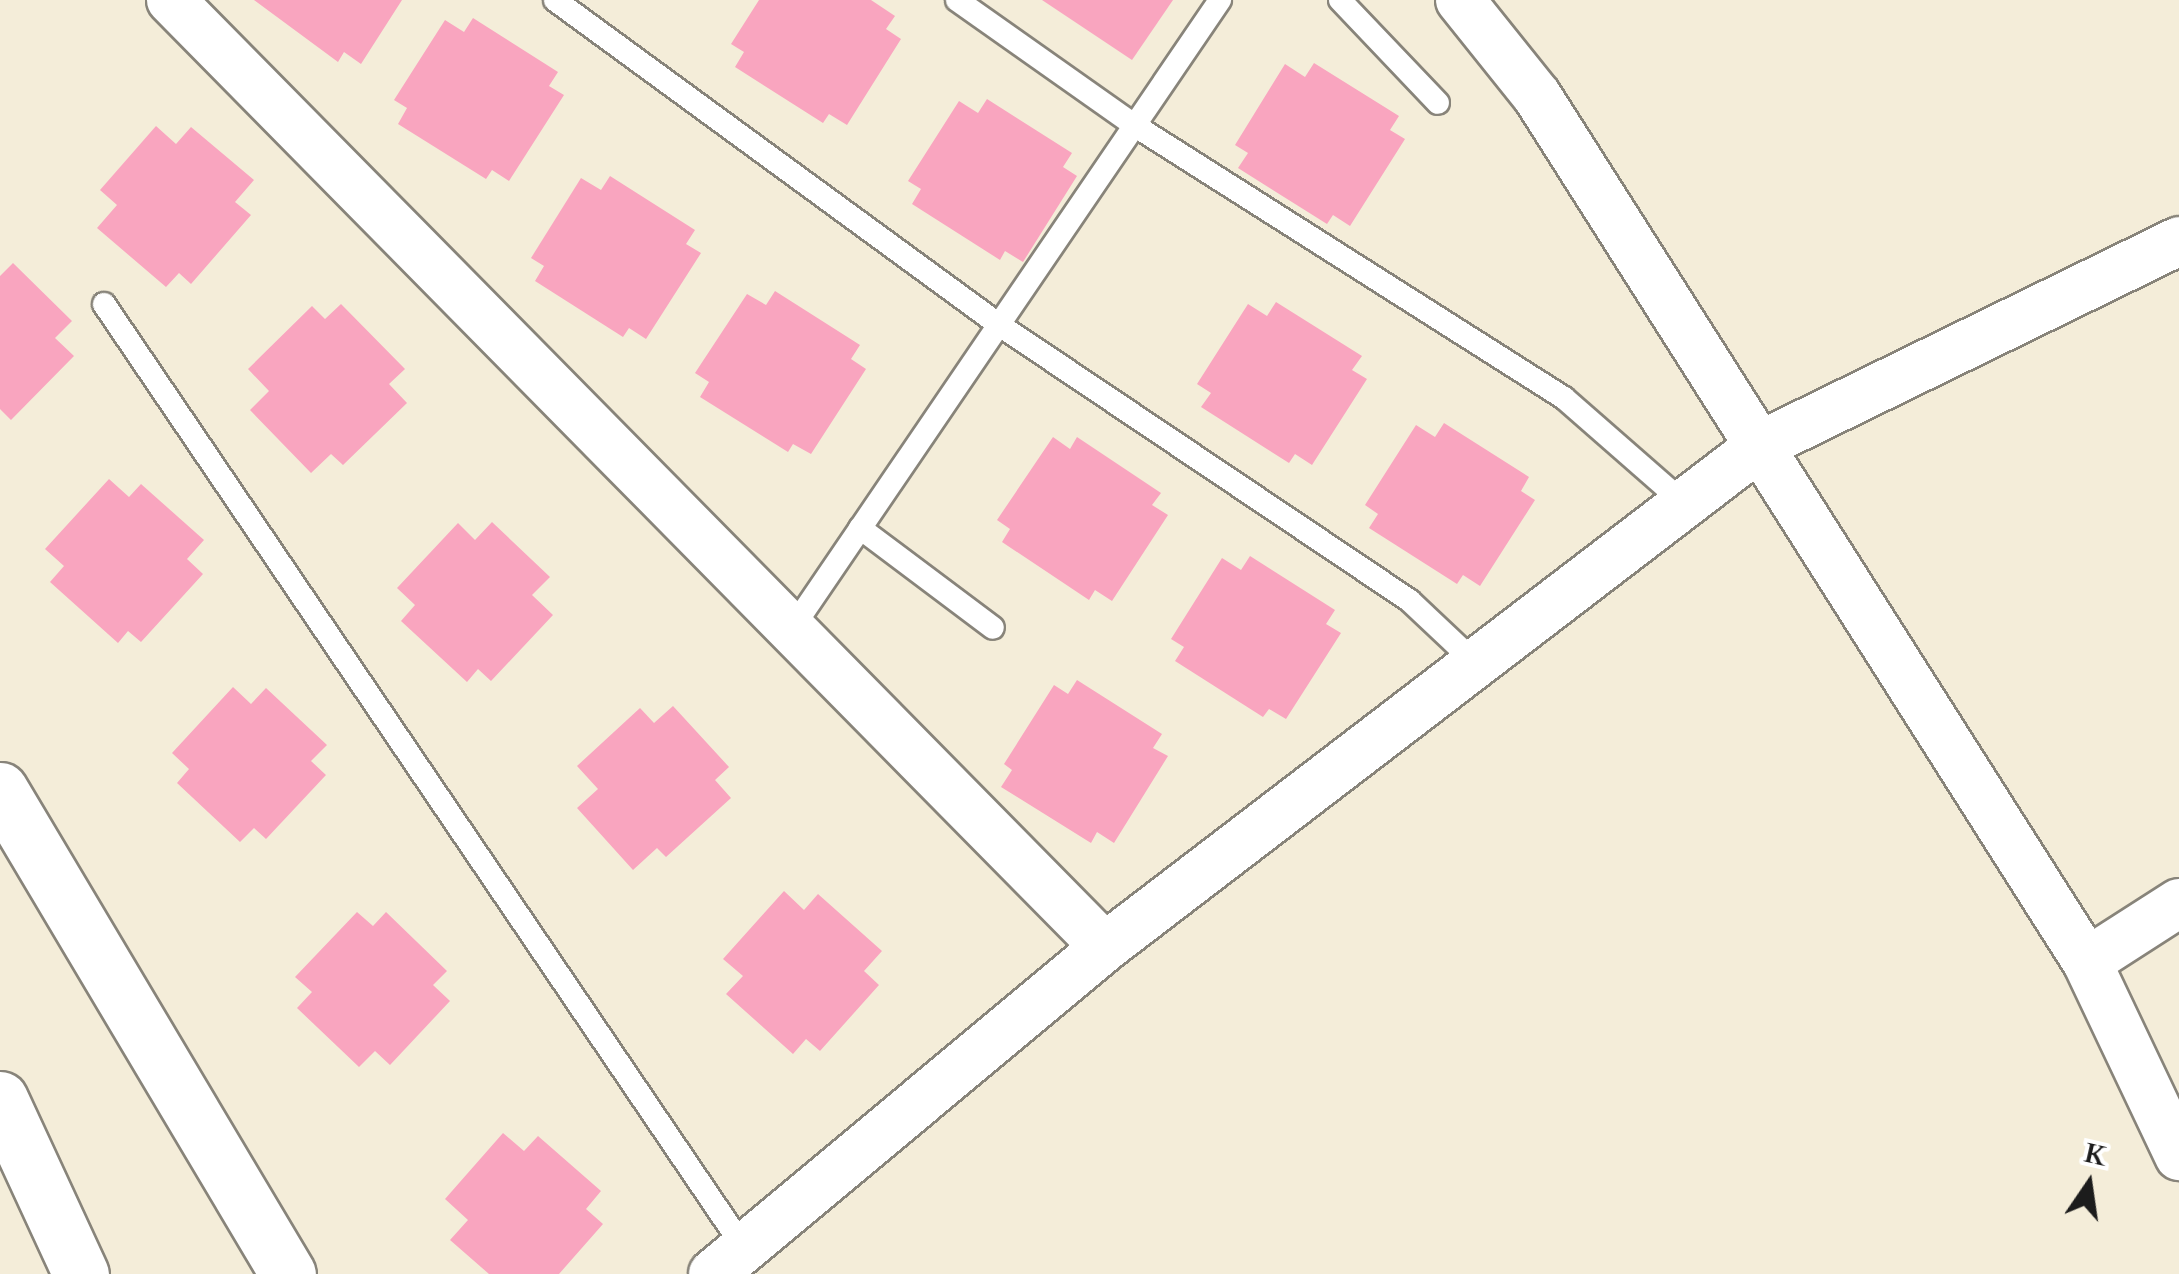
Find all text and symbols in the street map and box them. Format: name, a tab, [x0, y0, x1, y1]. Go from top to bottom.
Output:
north arrow	[2039, 1134, 2139, 1234]
text: K	[2080, 1134, 2111, 1176]

